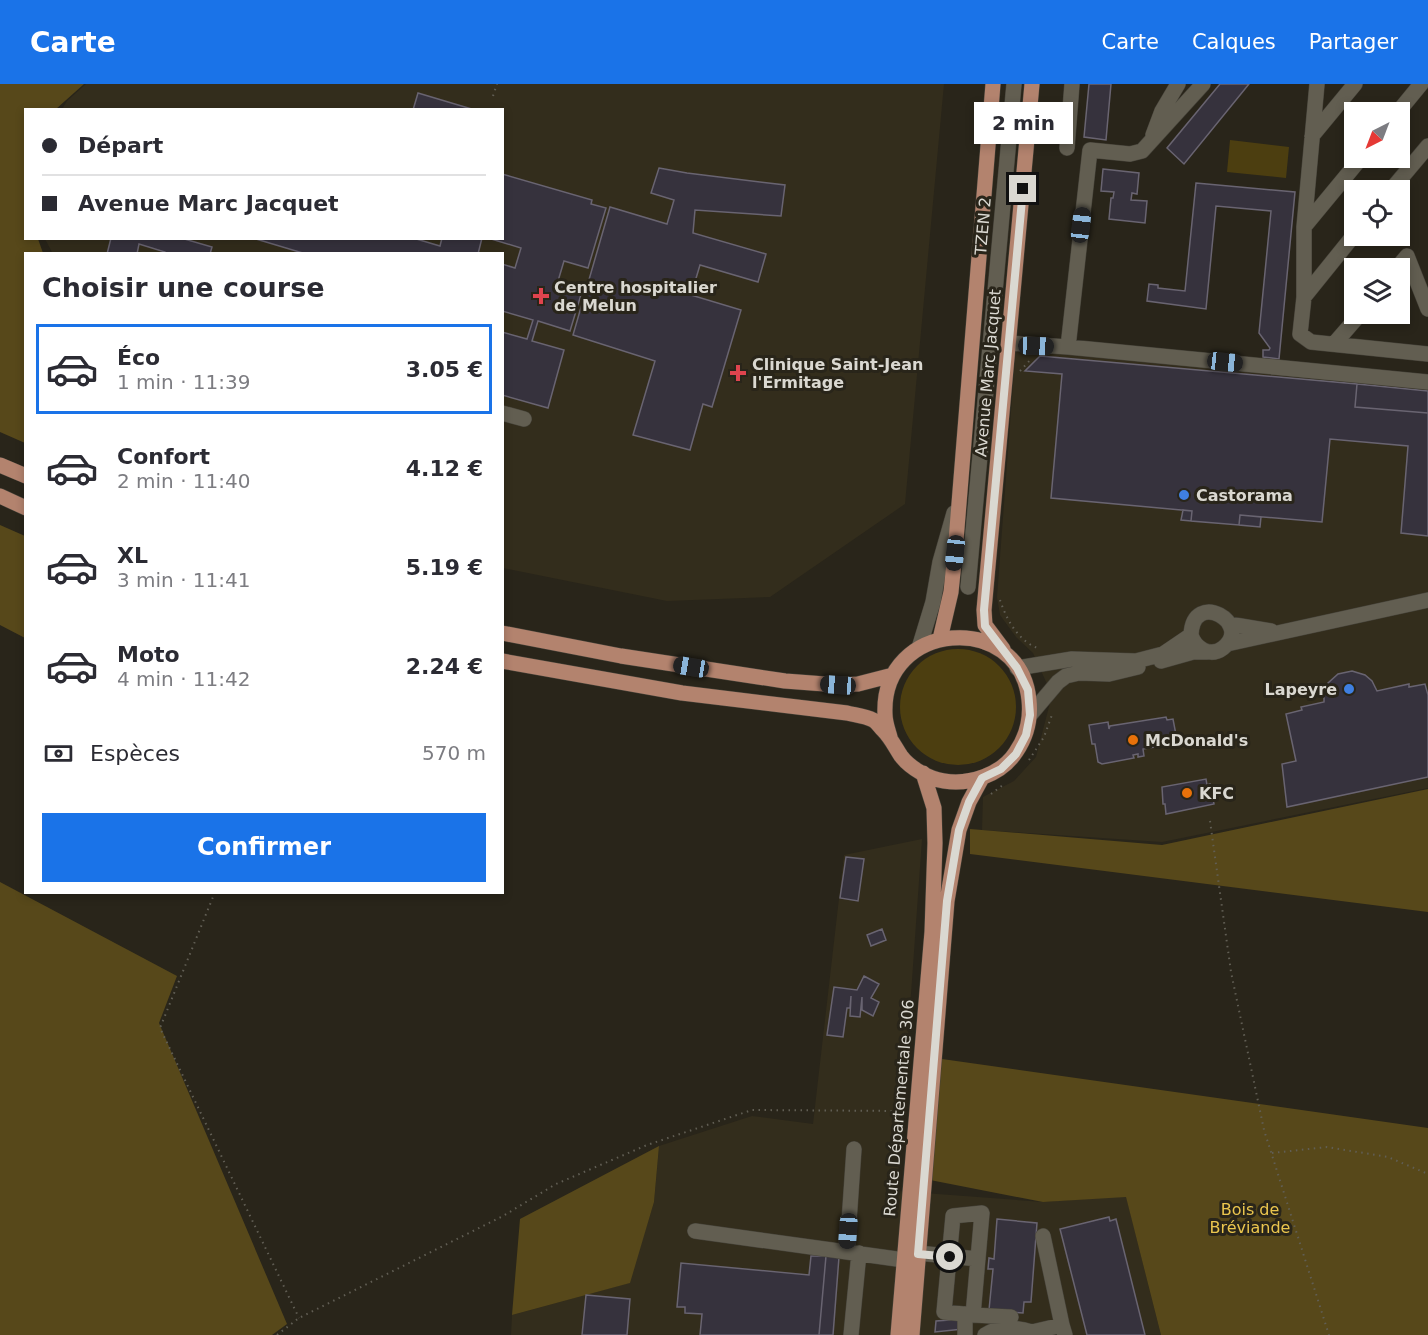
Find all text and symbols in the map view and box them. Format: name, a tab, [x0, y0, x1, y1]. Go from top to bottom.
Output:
text: Carte	[30, 26, 116, 59]
text: Carte	[1102, 30, 1159, 54]
text: Calques	[1192, 30, 1276, 54]
text: Partager	[1309, 30, 1398, 54]
callout: 2 min	[974, 102, 1072, 144]
north arrow	[1344, 102, 1410, 168]
map controls	[1344, 102, 1410, 324]
text: 2 min	[992, 111, 1055, 135]
text: Départ	[78, 133, 163, 158]
route end	[1009, 175, 1036, 202]
button: locate	[1344, 180, 1410, 246]
text: Avenue Marc Jacquet	[78, 191, 339, 216]
street label: TZEN 2	[971, 196, 995, 257]
car	[1070, 206, 1092, 244]
button: layers	[1344, 258, 1410, 324]
text: Choisir une course	[42, 272, 325, 303]
place label: Centre hospitalier de Melun	[554, 278, 717, 315]
marker: Centre hospitalier de Melun	[532, 287, 550, 305]
street label: Avenue Marc Jacquet	[971, 288, 1005, 458]
car	[1018, 336, 1054, 356]
icon: car	[45, 342, 99, 396]
text: Éco	[117, 345, 160, 370]
car	[1206, 351, 1244, 373]
place label: Clinique Saint-Jean l'Ermitage	[752, 355, 923, 392]
text: 3.05 €	[406, 357, 483, 382]
marker: Clinique Saint-Jean l'Ermitage	[729, 364, 747, 382]
text: 1 min · 11:39	[117, 370, 251, 394]
icon: car	[45, 441, 99, 495]
text: Confort	[117, 444, 210, 469]
text: 4.12 €	[406, 456, 483, 481]
text: 2 min · 11:40	[117, 469, 251, 493]
place label: Castorama	[1196, 486, 1293, 505]
marker: Castorama	[1177, 488, 1191, 502]
car	[944, 534, 966, 572]
icon: car	[45, 540, 99, 594]
text: XL	[117, 543, 148, 568]
text: 5.19 €	[406, 555, 483, 580]
text: 3 min · 11:41	[117, 568, 251, 592]
icon: car	[45, 639, 99, 693]
text: Moto	[117, 642, 180, 667]
text: 2.24 €	[406, 654, 483, 679]
car	[672, 655, 710, 679]
text: 4 min · 11:42	[117, 667, 251, 691]
car	[819, 675, 857, 695]
place label: Lapeyre	[1265, 680, 1337, 699]
marker: Lapeyre	[1342, 682, 1356, 696]
place label: McDonald's	[1145, 731, 1248, 750]
marker: McDonald's	[1126, 733, 1140, 747]
icon: cash	[42, 737, 75, 770]
text: Espèces	[90, 741, 180, 766]
text: 570 m	[422, 741, 486, 765]
place label: KFC	[1199, 784, 1234, 803]
marker: KFC	[1180, 786, 1194, 800]
button: Confirmer	[42, 813, 486, 882]
street label: Route Départementale 306	[880, 999, 918, 1217]
park label: Bois de Bréviande	[1210, 1200, 1290, 1237]
car	[838, 1212, 858, 1250]
route start	[936, 1243, 963, 1270]

